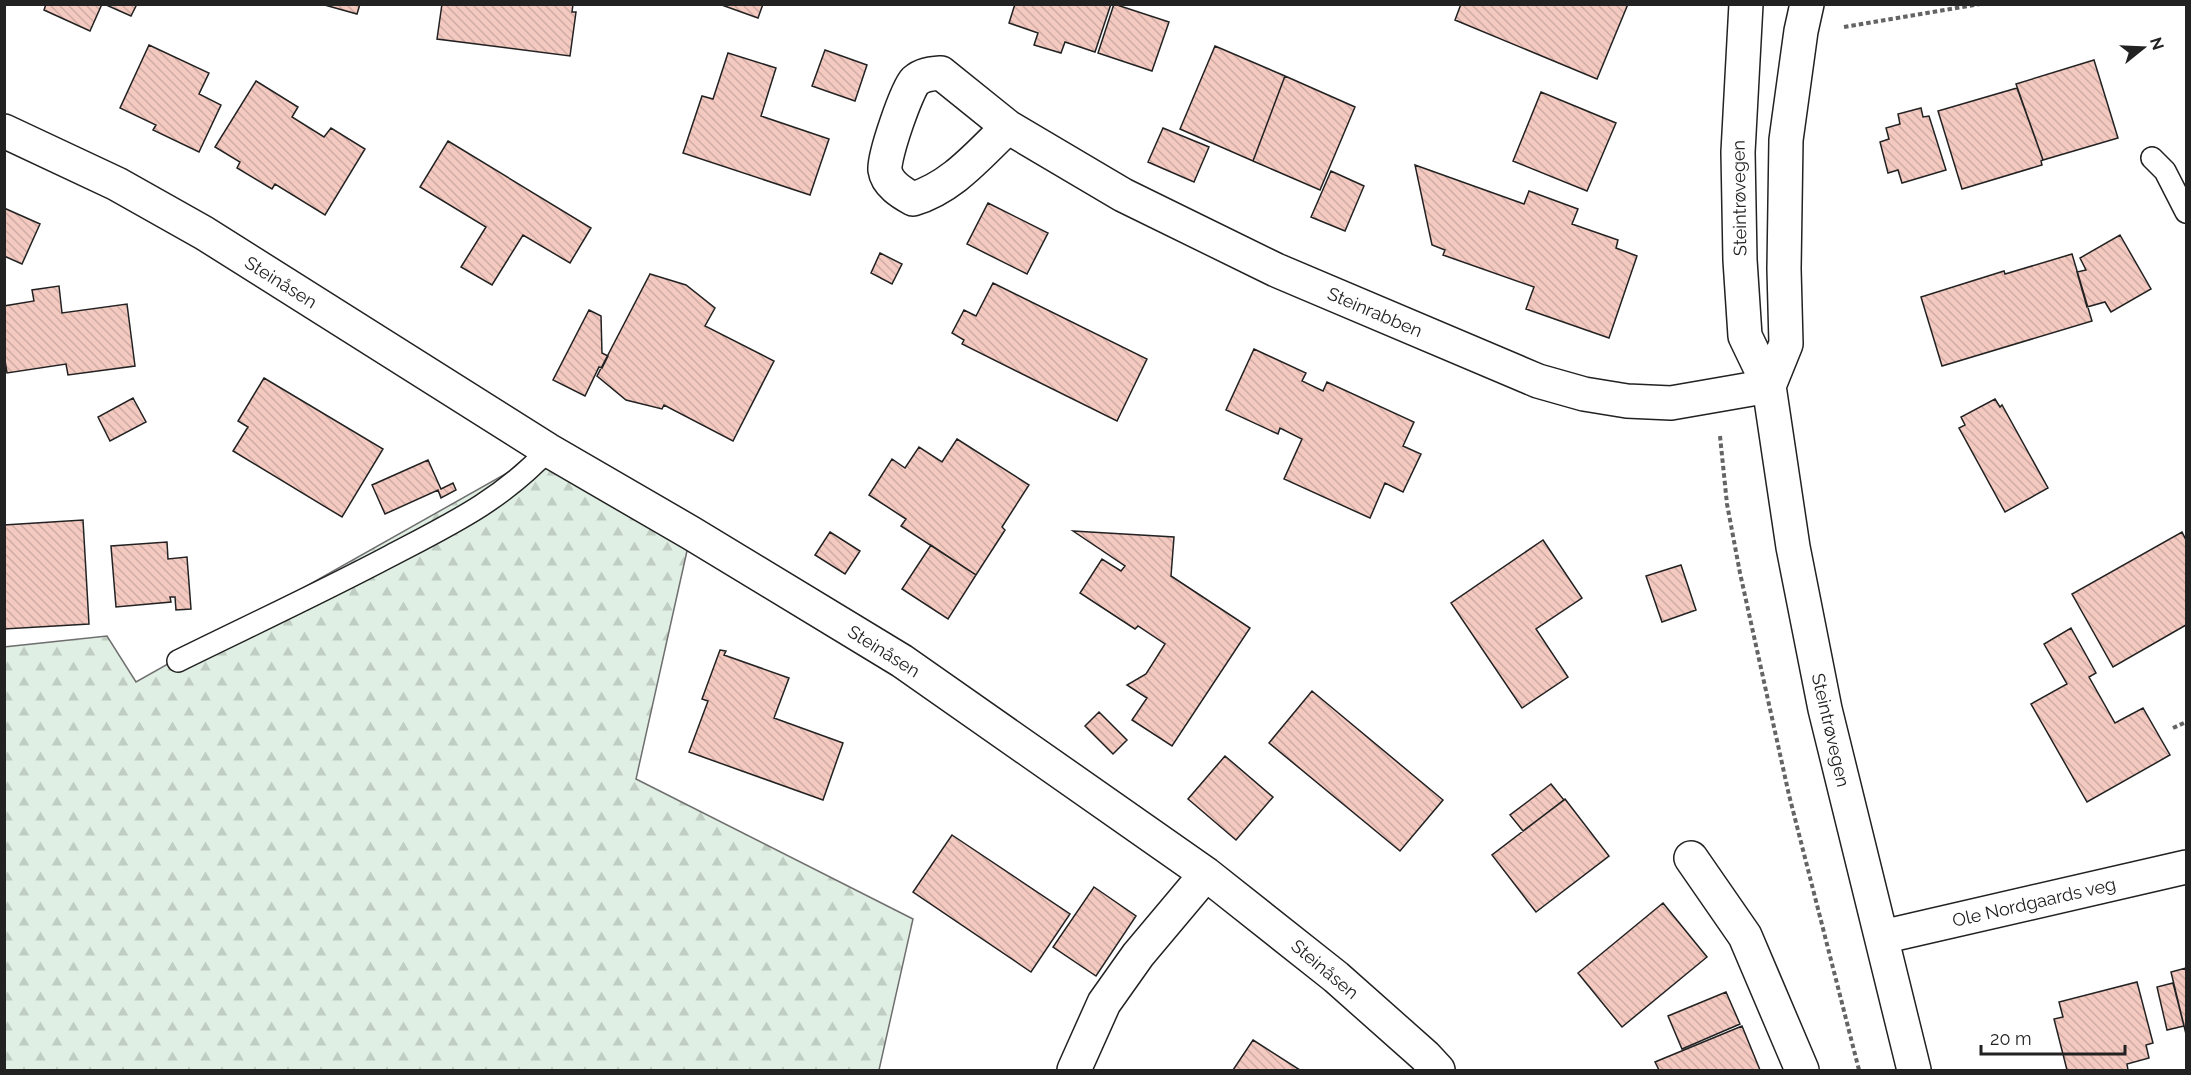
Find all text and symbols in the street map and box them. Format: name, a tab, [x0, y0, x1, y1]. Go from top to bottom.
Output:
north arrow	[2113, 18, 2173, 78]
text: N	[2146, 35, 2168, 52]
street label: Steintrøvegen	[1727, 140, 1751, 256]
street label: Steinåsen	[241, 252, 321, 312]
street label: Steinrabben	[1324, 283, 1426, 341]
street label: Steinåsen	[844, 621, 924, 681]
street label: Steintrøvegen	[1808, 671, 1854, 789]
street label: Ole Nordgaards veg	[1950, 873, 2118, 931]
street label: Steinåsen	[1287, 935, 1363, 1003]
scale bar	[1981, 1018, 2125, 1056]
text: 20 m	[1990, 1028, 2032, 1049]

